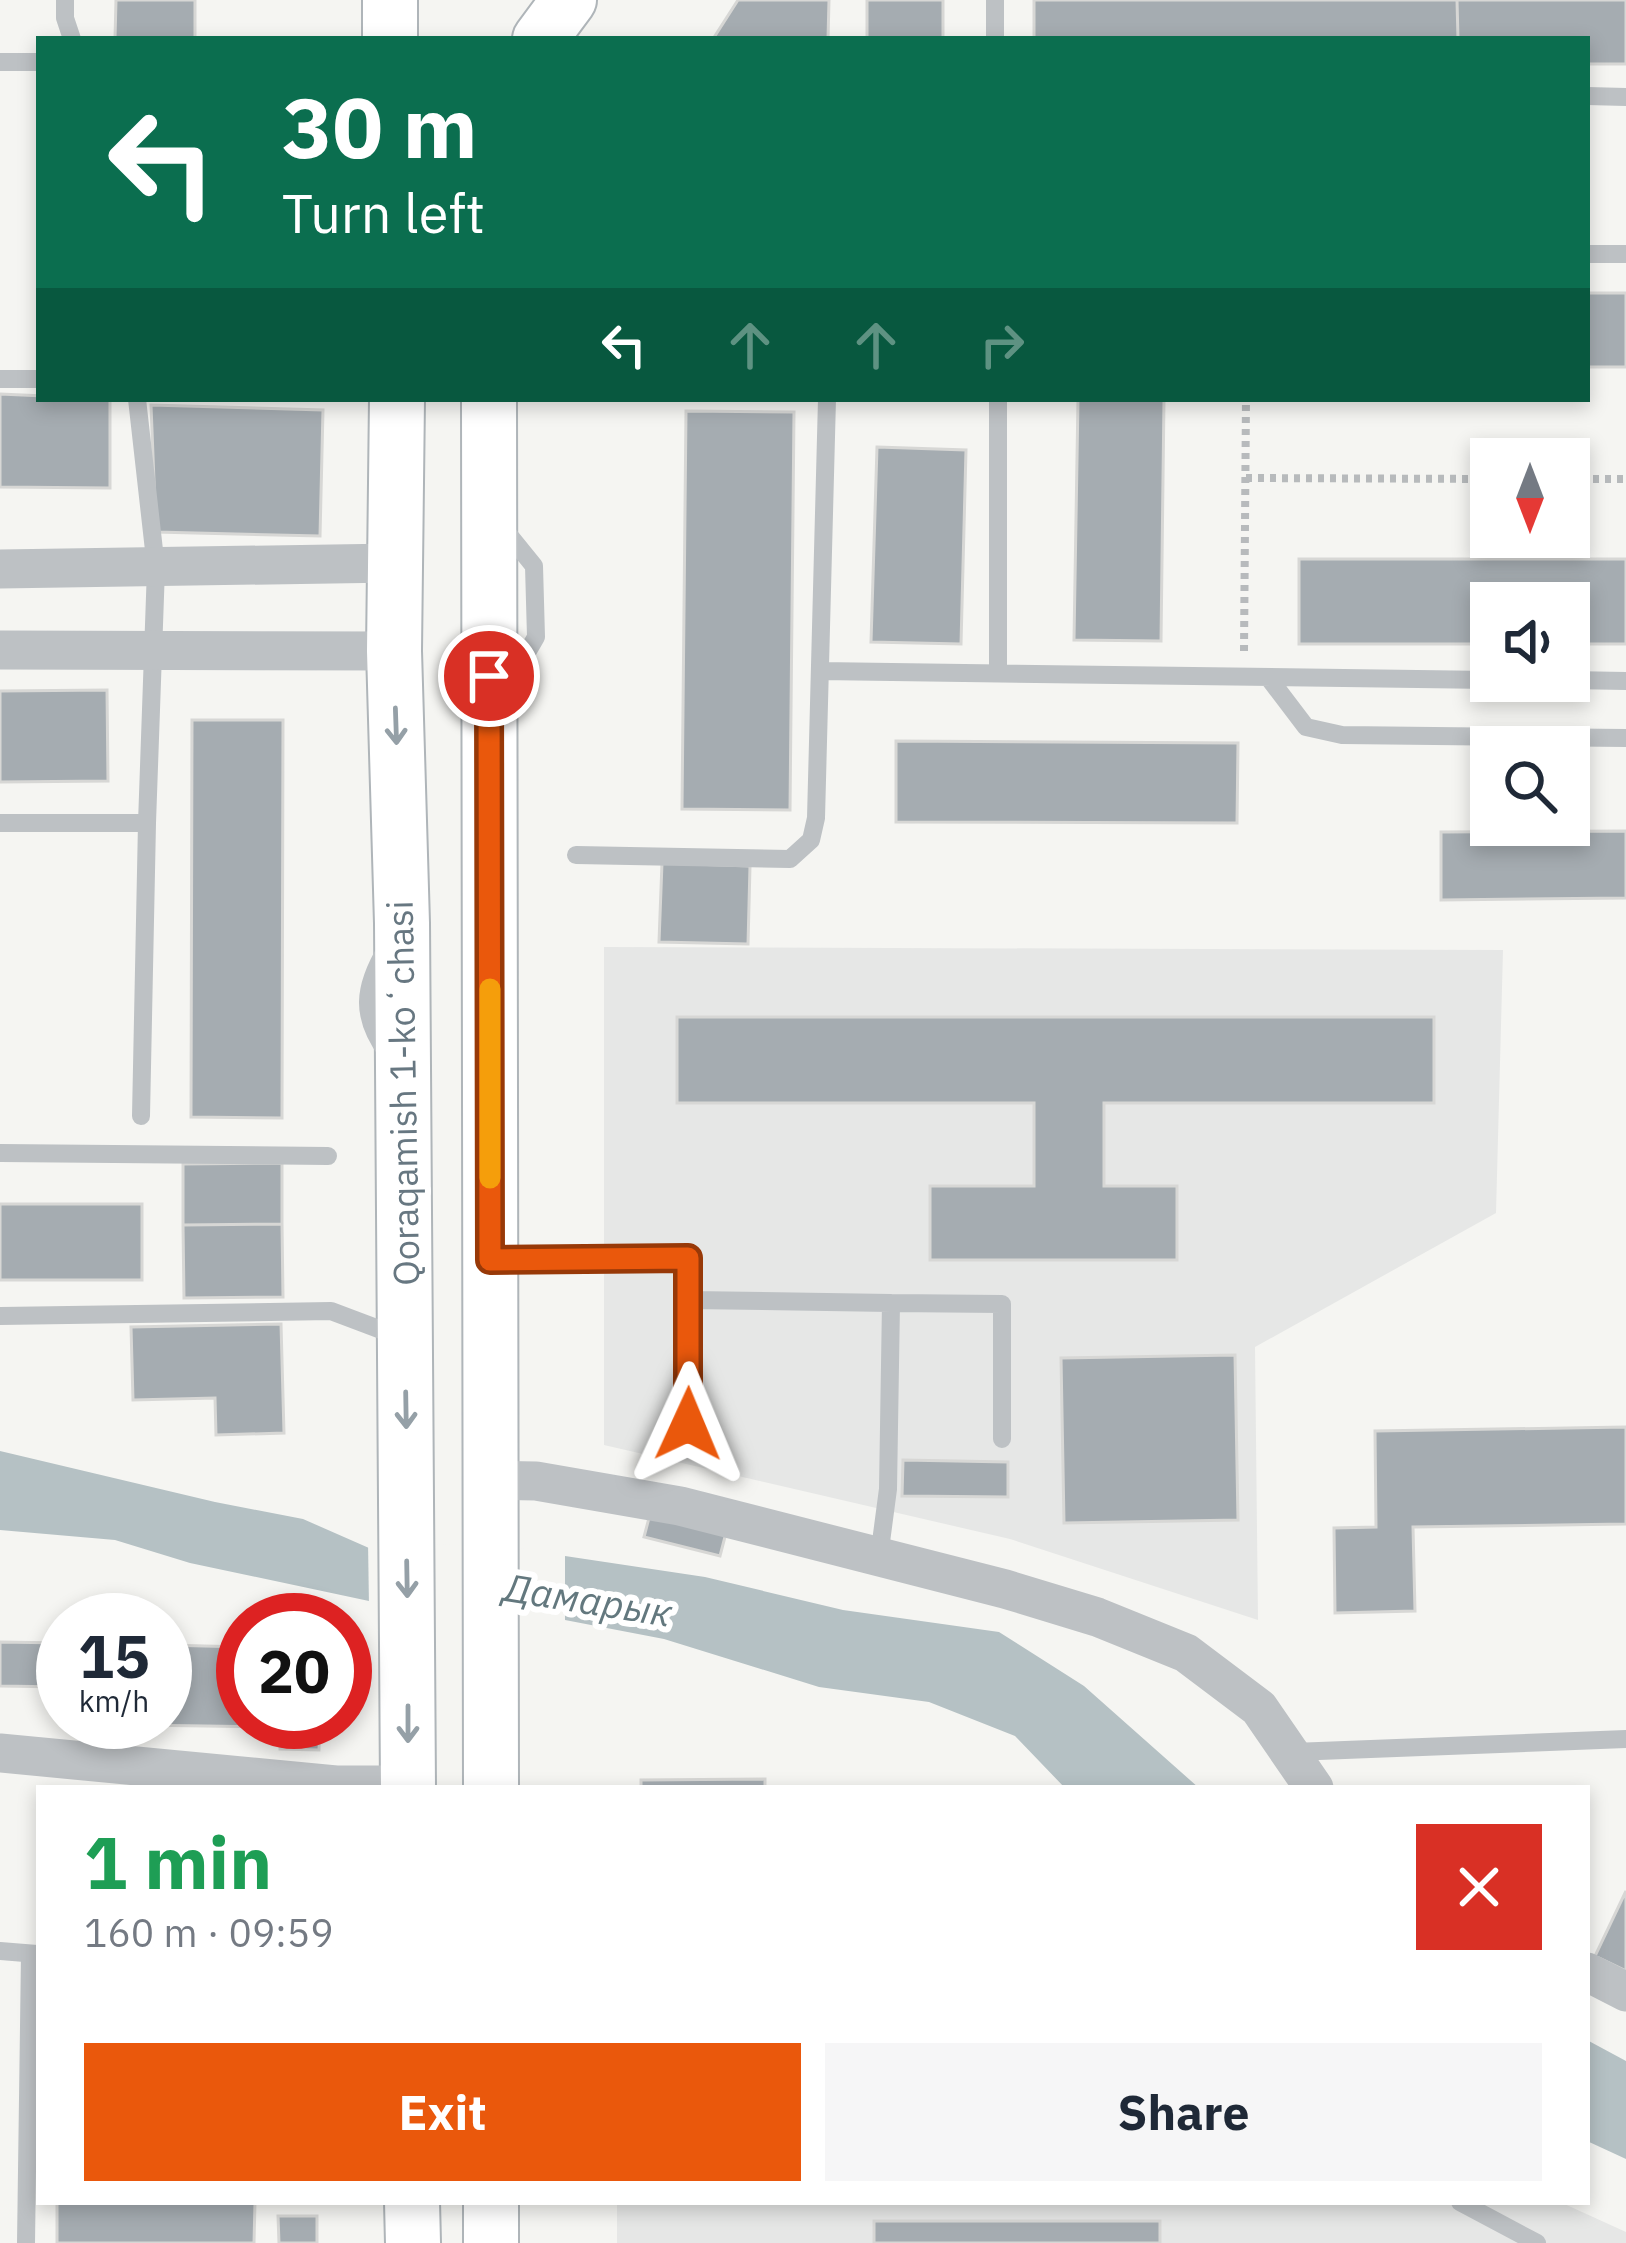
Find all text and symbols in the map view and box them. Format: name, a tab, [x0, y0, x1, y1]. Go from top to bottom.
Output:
text: 30 m	[282, 72, 478, 181]
icon: left	[84, 84, 240, 240]
text: Turn left	[282, 178, 485, 248]
icon: left	[591, 312, 657, 378]
icon: ahead	[717, 312, 783, 378]
icon: ahead	[843, 312, 909, 378]
icon: right	[969, 312, 1035, 378]
north arrow	[1470, 438, 1590, 558]
map controls	[1470, 438, 1590, 846]
button: sound	[1470, 582, 1590, 702]
pin	[438, 625, 540, 727]
icon: arrive	[456, 643, 522, 709]
one-way arrow	[385, 706, 408, 745]
button: search	[1470, 726, 1590, 846]
street label: Qoraqamish 1-koʻchasi	[376, 900, 429, 1286]
position arrow	[625, 1361, 751, 1487]
one-way arrow	[394, 1390, 417, 1429]
one-way arrow	[396, 1559, 418, 1598]
water label: Дамарык	[498, 1561, 677, 1638]
speed limit sign: 20	[216, 1593, 372, 1749]
text: 15	[78, 1616, 150, 1695]
text: km/h	[79, 1681, 149, 1720]
one-way arrow	[397, 1704, 419, 1743]
text: 1 min	[84, 1815, 272, 1909]
button: close	[1416, 1824, 1542, 1950]
text: 160 m · 09:59	[84, 1907, 334, 1958]
button: Exit	[84, 2043, 801, 2181]
button: Share	[825, 2043, 1542, 2181]

